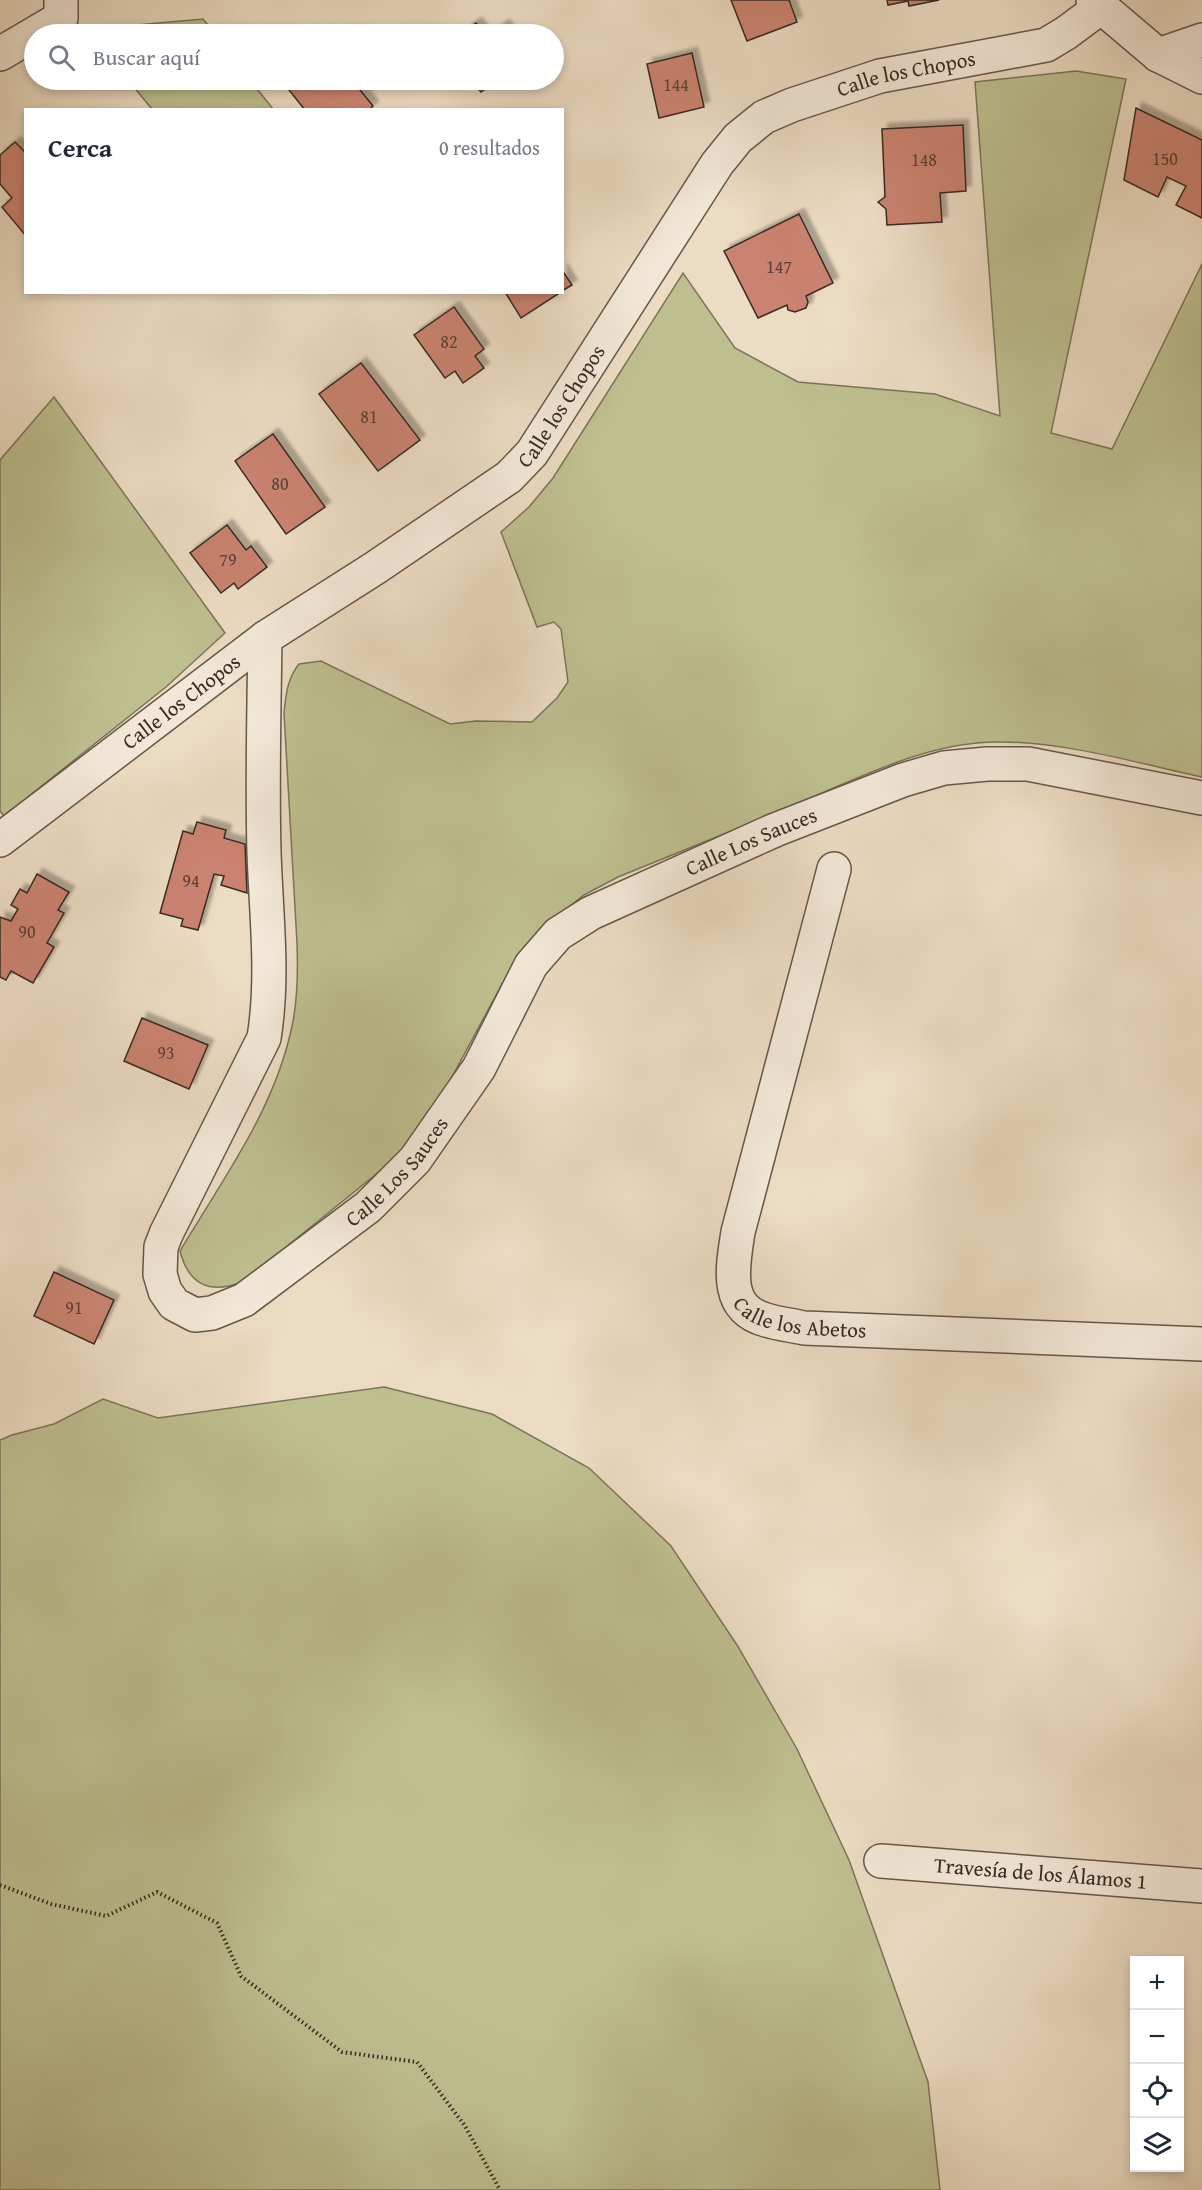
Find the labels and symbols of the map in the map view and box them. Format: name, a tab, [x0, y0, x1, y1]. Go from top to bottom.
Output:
street label: Calle los Chopos	[833, 42, 978, 104]
house number: 144	[663, 71, 689, 98]
house number: 150	[1152, 145, 1178, 172]
house number: 148	[911, 146, 937, 173]
house number: 147	[766, 253, 792, 280]
house number: 82	[440, 328, 458, 355]
street label: Calle los Chopos	[510, 338, 613, 475]
house number: 81	[360, 403, 378, 430]
house number: 80	[271, 470, 289, 497]
house number: 79	[219, 546, 237, 573]
street label: Calle los Chopos	[115, 646, 247, 757]
street label: Calle Los Sauces	[680, 799, 821, 883]
house number: 94	[182, 867, 200, 894]
house number: 90	[18, 918, 36, 945]
house number: 93	[157, 1039, 175, 1066]
street label: Calle Los Sauces	[339, 1110, 456, 1234]
street label: Calle los Abetos	[726, 1290, 867, 1345]
house number: 91	[65, 1294, 83, 1321]
street label: Travesía de los Álamos 1	[933, 1849, 1148, 1897]

